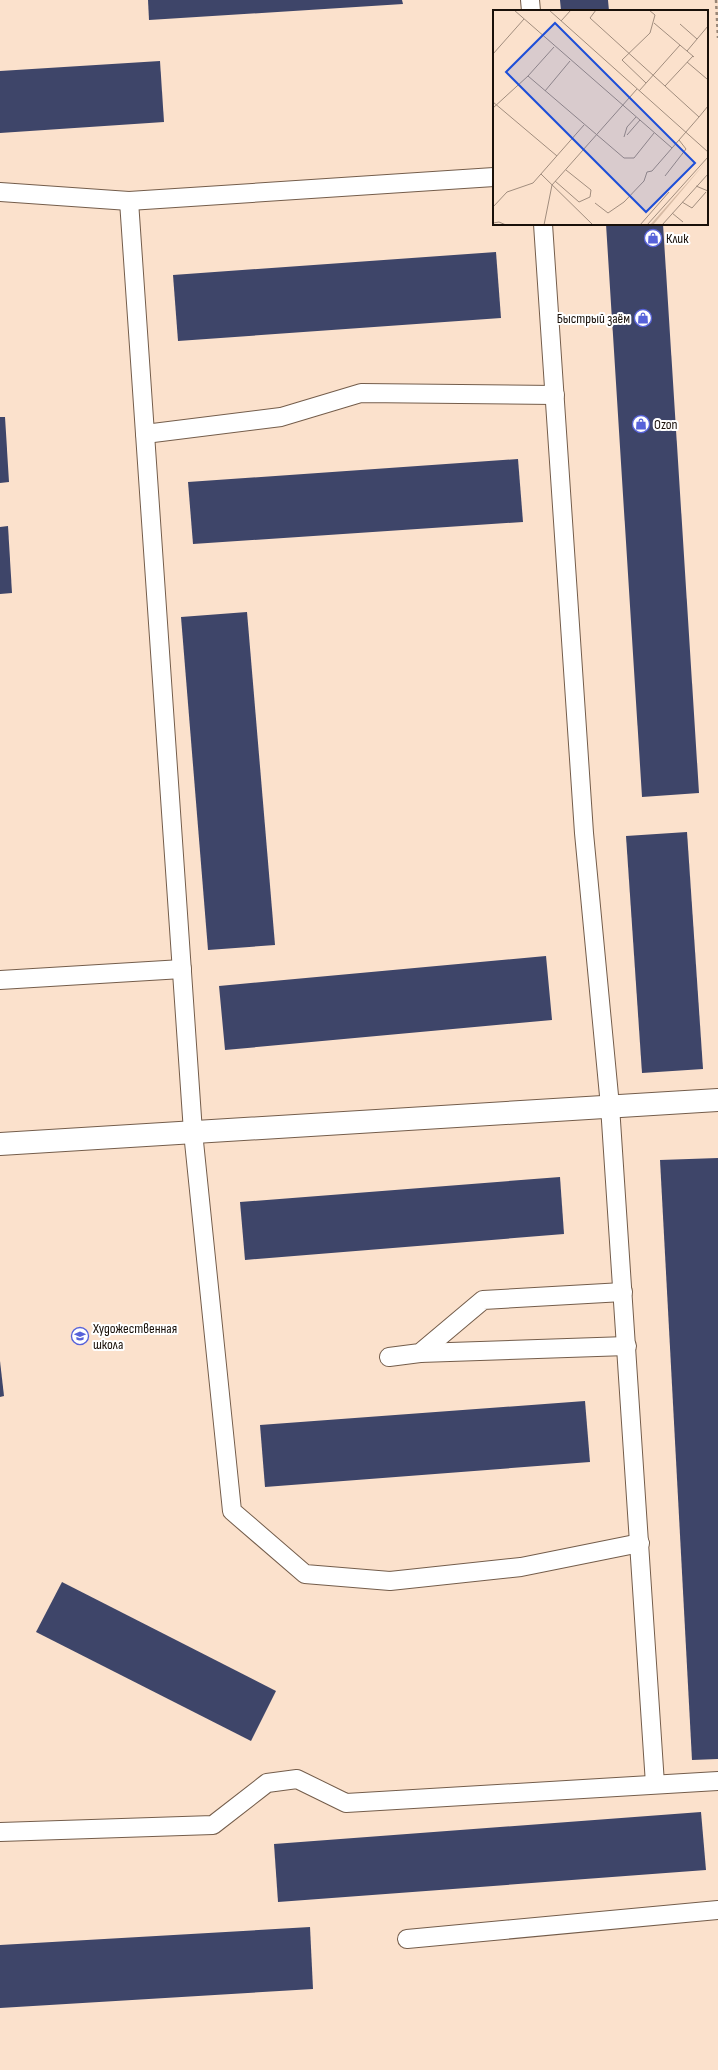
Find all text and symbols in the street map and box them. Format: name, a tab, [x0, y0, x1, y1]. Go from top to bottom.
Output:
inset map	[493, 10, 708, 225]
shop icon: Клик	[643, 228, 663, 248]
place label: Клик	[666, 230, 689, 247]
shop icon: Быстрый заём	[633, 308, 653, 328]
place label: Быстрый заём	[557, 310, 630, 327]
shop icon: Ozon	[631, 414, 651, 434]
place label: Ozon	[654, 416, 678, 433]
place label: Художественная школа	[92, 1320, 177, 1353]
school or university icon: Художественная школа	[70, 1326, 90, 1346]

